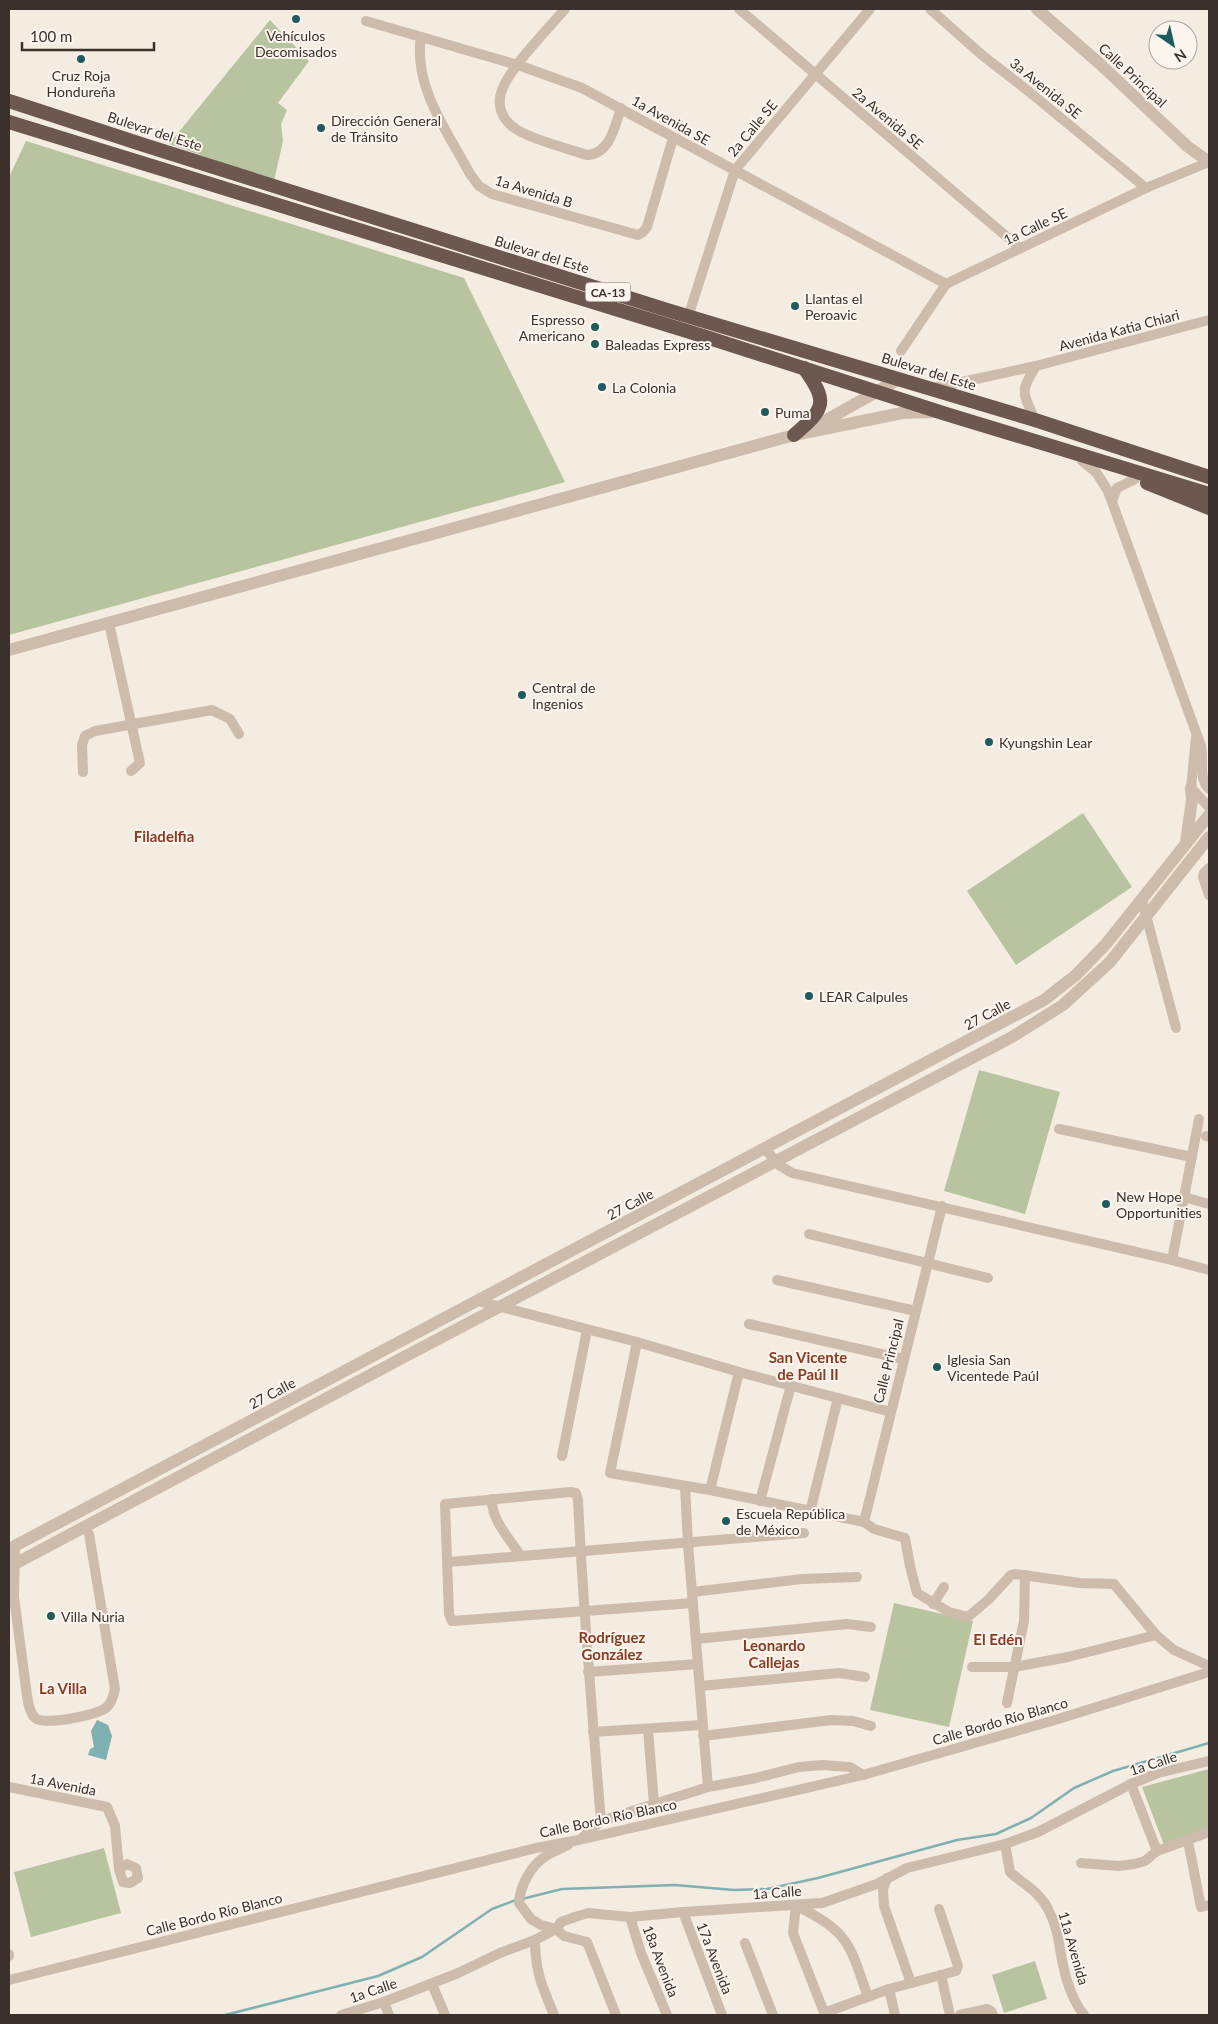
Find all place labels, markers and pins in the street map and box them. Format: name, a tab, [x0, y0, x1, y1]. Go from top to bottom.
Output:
marker: Vehículos Decomisados	[290, 13, 302, 25]
place label: Vehículos Decomisados	[255, 27, 337, 60]
marker: Cruz Roja Hondureña	[75, 53, 87, 65]
place label: Cruz Roja Hondureña	[47, 67, 115, 100]
place label: Dirección General de Tránsito	[331, 112, 441, 145]
marker: Dirección General de Tránsito	[315, 122, 327, 134]
place label: Llantas el Peroavic	[805, 290, 862, 323]
marker: Llantas el Peroavic	[789, 300, 801, 312]
place label: Espresso Americano	[519, 311, 585, 344]
marker: Espresso Americano	[589, 321, 601, 333]
place label: Baleadas Express	[605, 336, 710, 353]
marker: Baleadas Express	[589, 338, 601, 350]
place label: La Colonia	[612, 379, 676, 396]
marker: La Colonia	[596, 381, 608, 393]
place label: Puma	[775, 404, 810, 421]
marker: Puma	[759, 406, 771, 418]
place label: Central de Ingenios	[532, 679, 595, 712]
marker: Central de Ingenios	[516, 689, 528, 701]
place label: Kyungshin Lear	[999, 734, 1092, 751]
marker: Kyungshin Lear	[983, 736, 995, 748]
place label: LEAR Calpules	[819, 988, 908, 1005]
marker: LEAR Calpules	[803, 990, 815, 1002]
place label: New Hope Opportunities	[1116, 1188, 1202, 1221]
marker: New Hope Opportunities	[1100, 1198, 1112, 1210]
place label: Iglesia San Vicentede Paúl	[947, 1351, 1039, 1384]
marker: Iglesia San Vicentede Paúl	[931, 1361, 943, 1373]
place label: Escuela República de México	[736, 1505, 845, 1538]
marker: Escuela República de México	[720, 1515, 732, 1527]
place label: Villa Nuria	[61, 1608, 125, 1625]
marker: Villa Nuria	[45, 1610, 57, 1622]

